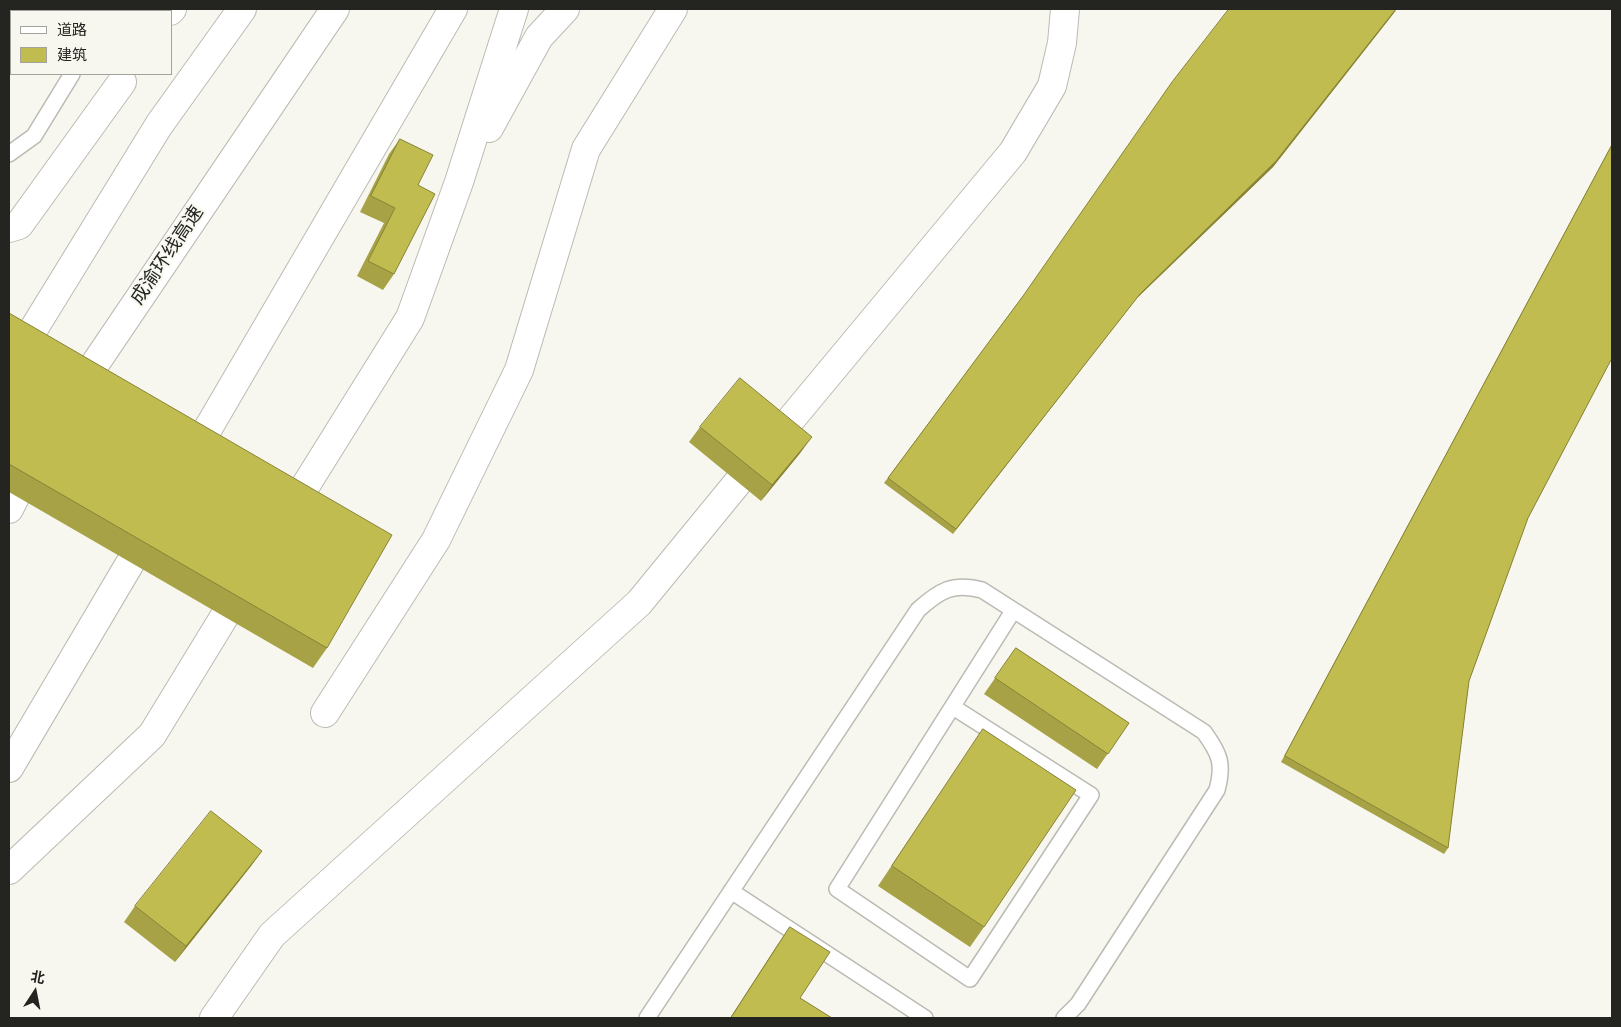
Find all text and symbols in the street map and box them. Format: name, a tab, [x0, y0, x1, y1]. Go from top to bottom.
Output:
legend	[10, 10, 172, 75]
text: 道路	[57, 19, 87, 41]
text: 建筑	[57, 44, 87, 66]
street label: 成渝环线高速	[127, 202, 209, 310]
text: 北	[29, 966, 47, 988]
north arrow	[10, 967, 60, 1017]

